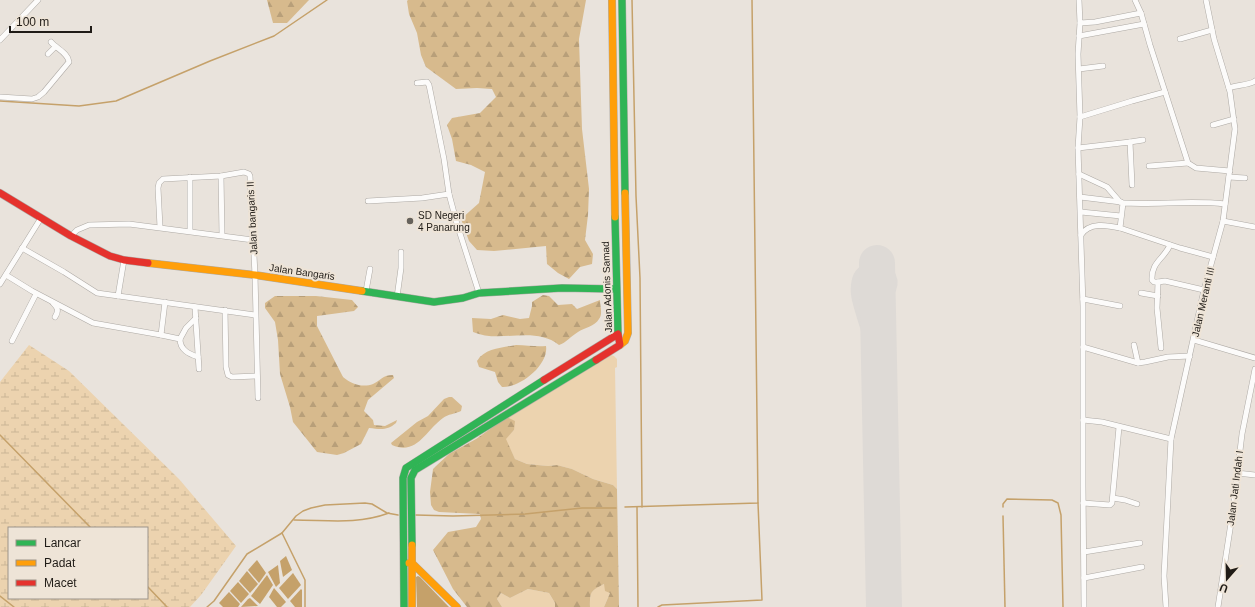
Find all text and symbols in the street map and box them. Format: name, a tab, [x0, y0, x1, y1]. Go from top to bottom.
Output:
scale bar	[10, 8, 91, 34]
text: 100 m	[16, 15, 49, 29]
street label: Jalan bangaris II	[245, 181, 259, 255]
place label: SD Negeri 4 Panarung	[418, 210, 470, 233]
marker: SD Negeri 4 Panarung	[405, 216, 415, 226]
street label: Jalan Adonis Samad	[600, 241, 614, 333]
street label: Jalan Bangaris	[268, 262, 336, 282]
street label: Jalan Meranti III	[1190, 266, 1216, 338]
street label: Jalan Jati Indah I	[1225, 450, 1245, 526]
legend	[8, 527, 148, 599]
text: Lancar	[44, 536, 81, 550]
text: Padat	[44, 556, 76, 570]
north arrow	[1207, 559, 1247, 599]
text: Macet	[44, 576, 77, 590]
text: U	[1218, 581, 1229, 595]

